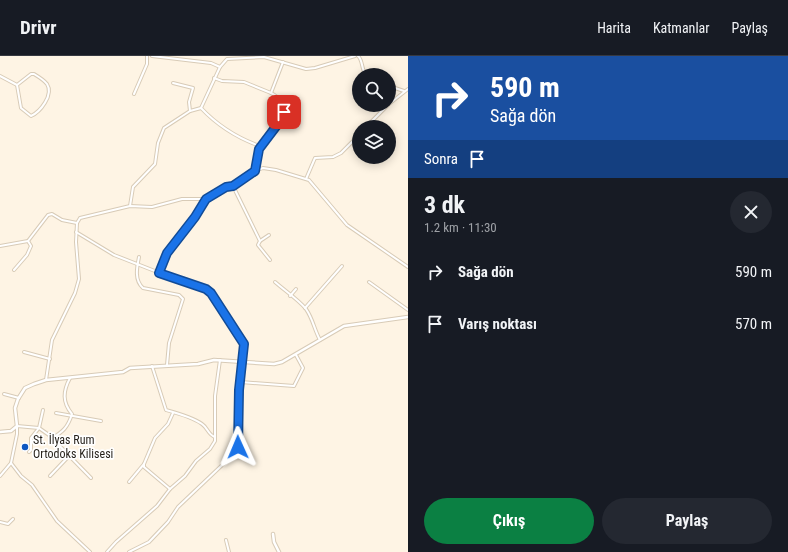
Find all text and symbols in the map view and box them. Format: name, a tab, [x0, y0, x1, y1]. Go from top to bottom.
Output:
text: Drivr	[20, 16, 57, 39]
text: Harita	[597, 20, 631, 36]
text: Katmanlar	[653, 20, 710, 36]
text: Paylaş	[732, 20, 768, 36]
map controls	[352, 68, 396, 164]
button: search	[352, 68, 396, 112]
text: 590 m	[490, 71, 560, 104]
icon: right	[424, 72, 476, 124]
pin	[267, 95, 301, 129]
icon: arrive	[273, 101, 295, 123]
text: Sağa dön	[490, 105, 556, 126]
button: layers	[352, 120, 396, 164]
icon: arrive	[466, 148, 488, 170]
text: Sonra	[424, 150, 458, 168]
text: 3 dk	[424, 191, 465, 219]
button: close	[730, 191, 772, 233]
text: 1.2 km · 11:30	[424, 220, 497, 235]
icon: right	[424, 261, 446, 283]
text: Sağa dön	[458, 263, 514, 281]
text: 590 m	[735, 263, 772, 281]
icon: arrive	[424, 313, 446, 335]
text: Varış noktası	[458, 315, 537, 333]
text: 570 m	[735, 315, 772, 333]
position arrow	[217, 426, 259, 468]
place label: St. İlyas Rum Ortodoks Kilisesi	[33, 432, 113, 461]
marker: St. İlyas Rum Ortodoks Kilisesi	[20, 442, 30, 452]
button: Çıkış	[424, 498, 594, 544]
button: Paylaş	[602, 498, 772, 544]

